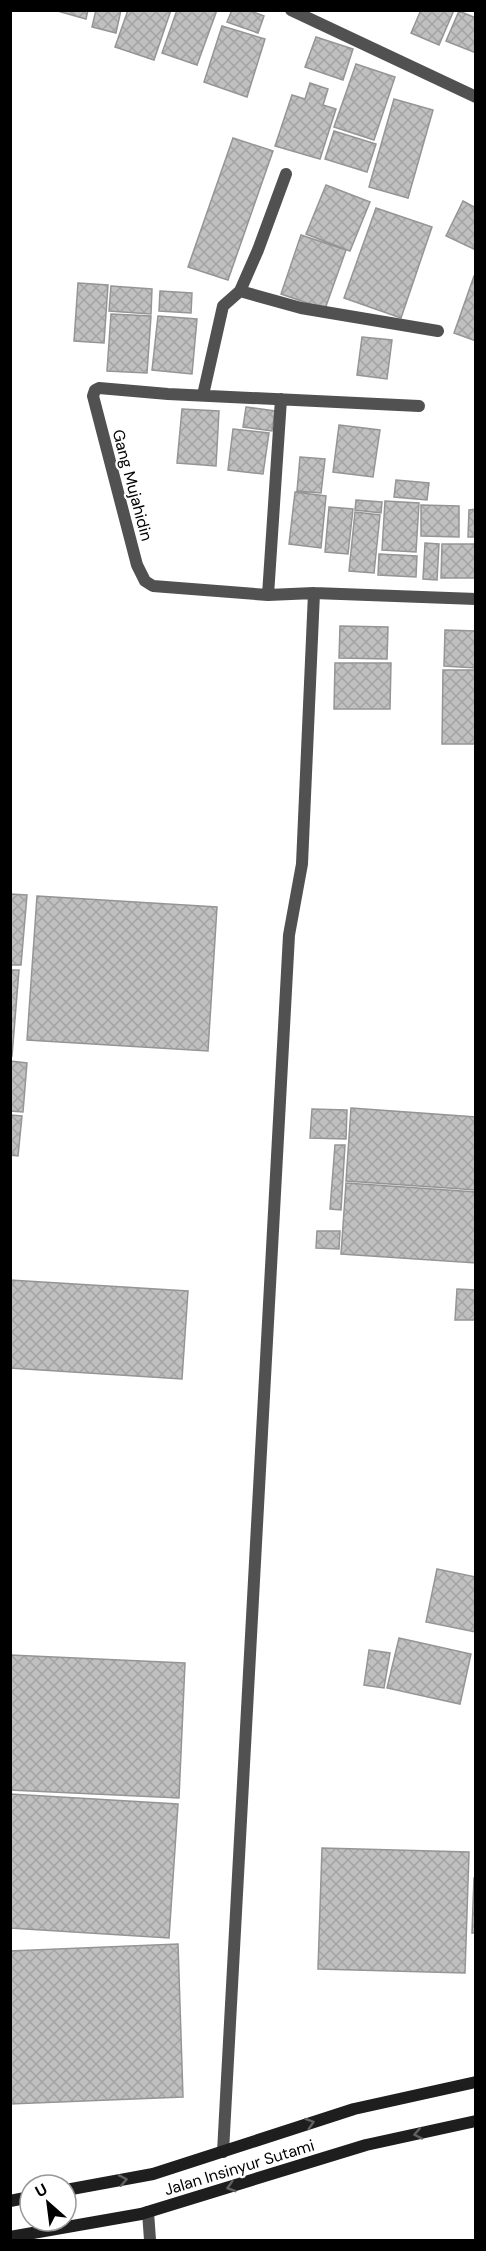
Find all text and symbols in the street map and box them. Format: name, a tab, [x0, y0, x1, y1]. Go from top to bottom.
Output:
street label: Gang Mujahidin	[108, 427, 157, 543]
one-way arrow	[304, 2118, 315, 2130]
one-way arrow	[414, 2126, 424, 2139]
street label: Jalan Insinyur Sutami	[162, 2135, 317, 2200]
north arrow	[18, 2173, 78, 2233]
one-way arrow	[118, 2174, 128, 2187]
text: U	[31, 2178, 51, 2202]
one-way arrow	[226, 2180, 237, 2192]

